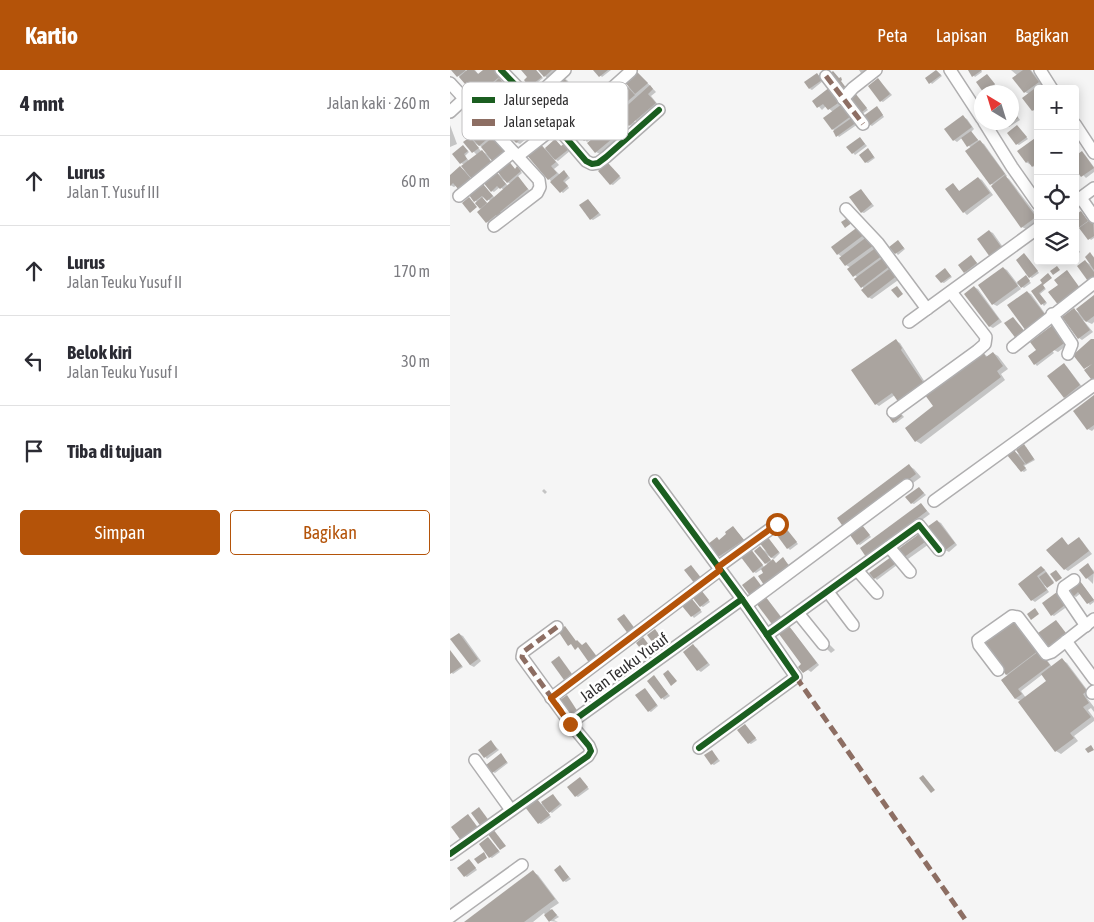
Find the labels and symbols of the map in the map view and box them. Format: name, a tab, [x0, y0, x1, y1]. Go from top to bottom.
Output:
legend	[462, 82, 628, 140]
north arrow	[974, 85, 1019, 130]
text: Jalur sepeda	[504, 92, 569, 108]
text: Jalan setapak	[504, 114, 575, 130]
route start	[766, 513, 789, 536]
street label: Jalan Teuku Yusuf	[576, 629, 672, 705]
route end	[559, 713, 582, 736]

